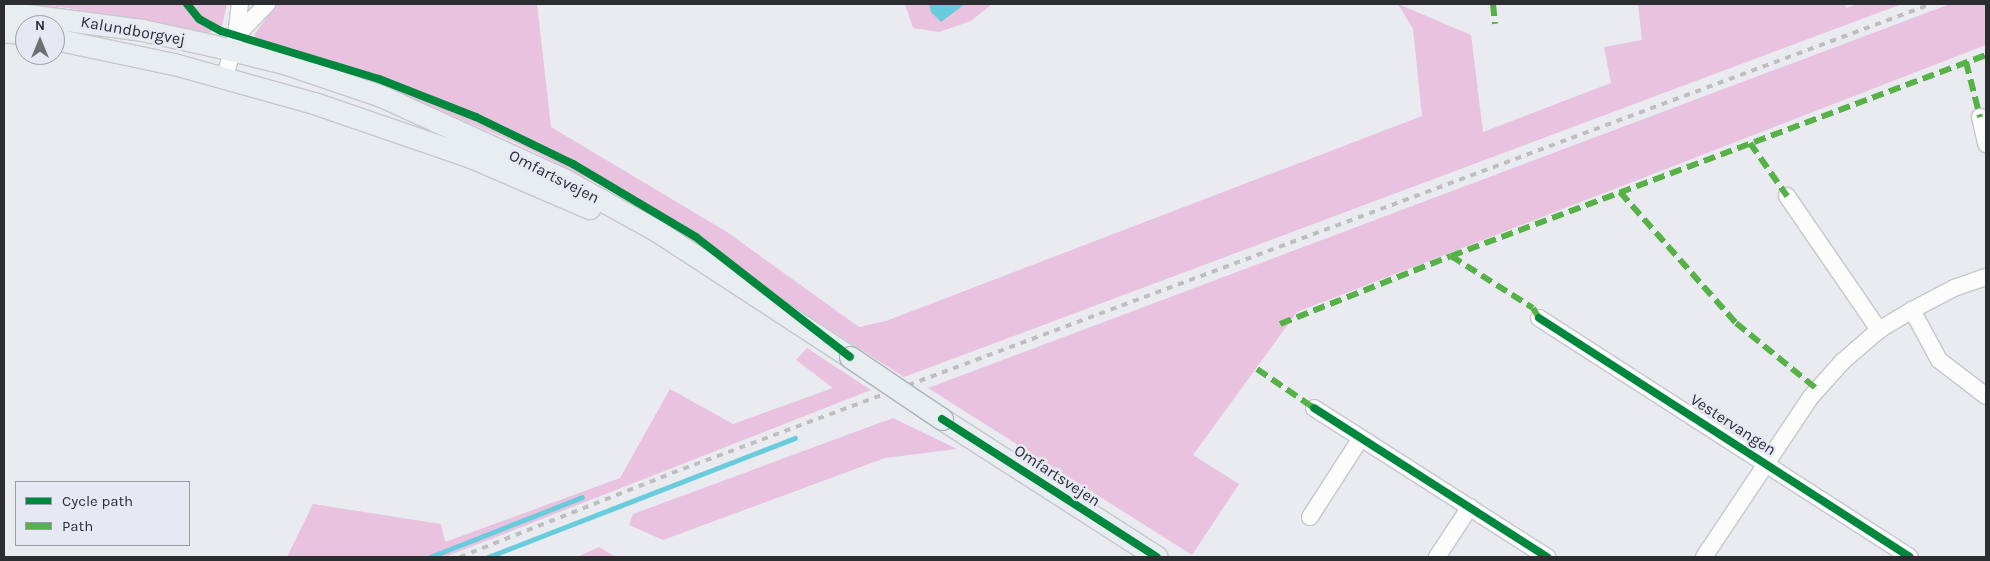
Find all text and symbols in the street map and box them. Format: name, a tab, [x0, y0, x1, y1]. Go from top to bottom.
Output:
street label: Kalundborgvej	[79, 12, 187, 50]
north arrow	[15, 15, 65, 65]
text: N	[35, 17, 45, 34]
street label: Omfartsvejen	[506, 146, 602, 208]
street label: Vestervangen	[1686, 390, 1780, 460]
street label: Omfartsvejen	[1010, 441, 1104, 511]
legend	[15, 481, 190, 546]
text: Cycle path	[62, 492, 133, 510]
text: Path	[62, 517, 93, 535]

